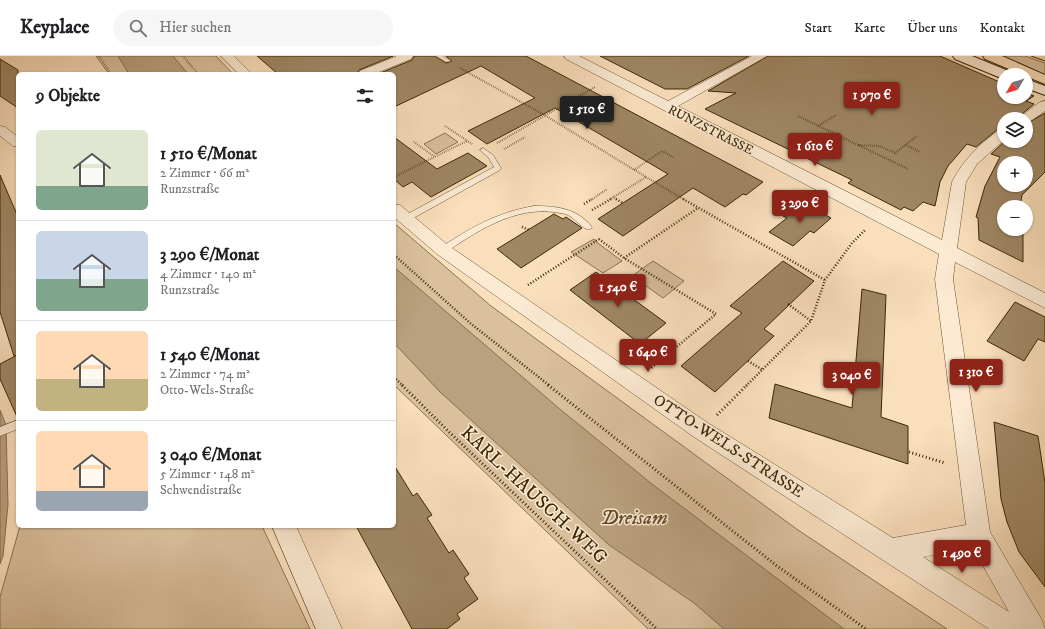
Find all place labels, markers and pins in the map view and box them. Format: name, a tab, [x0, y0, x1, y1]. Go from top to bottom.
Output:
pin: 1 970 €	[835, 82, 909, 116]
pin: 1 510 €	[550, 96, 624, 130]
pin: 1 610 €	[778, 133, 852, 167]
pin: 3 290 €	[763, 190, 837, 224]
pin: 1 540 €	[581, 274, 655, 308]
pin: 1 640 €	[611, 339, 685, 373]
pin: 1 310 €	[939, 359, 1013, 393]
pin: 3 040 €	[815, 362, 889, 396]
pin: 1 490 €	[925, 540, 999, 574]

